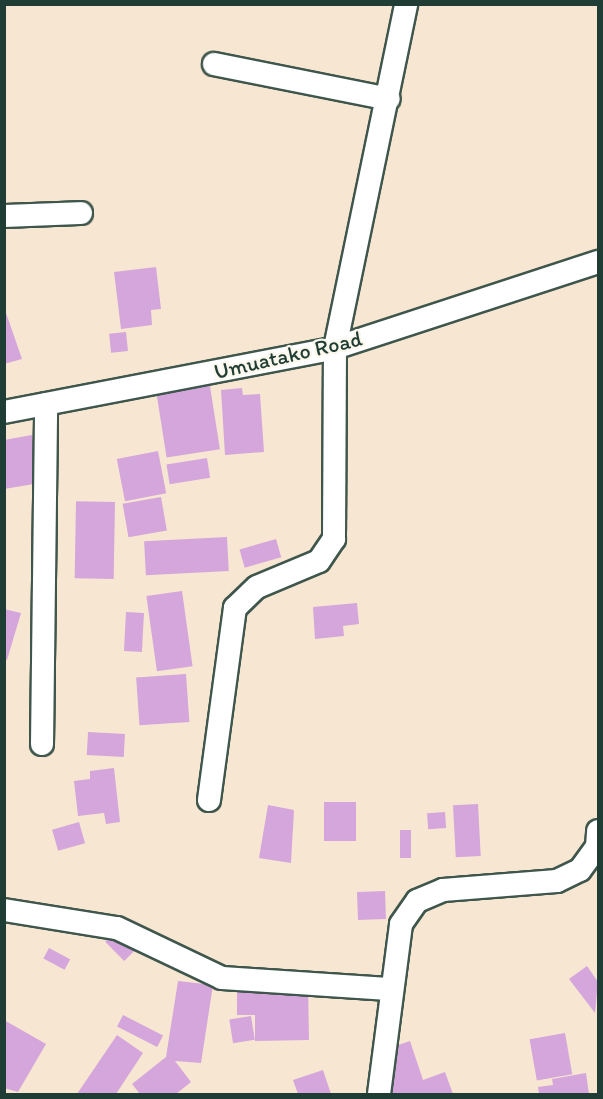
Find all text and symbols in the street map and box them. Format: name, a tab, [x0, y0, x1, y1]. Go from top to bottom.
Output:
street label: Umuatako Road	[212, 325, 364, 385]

